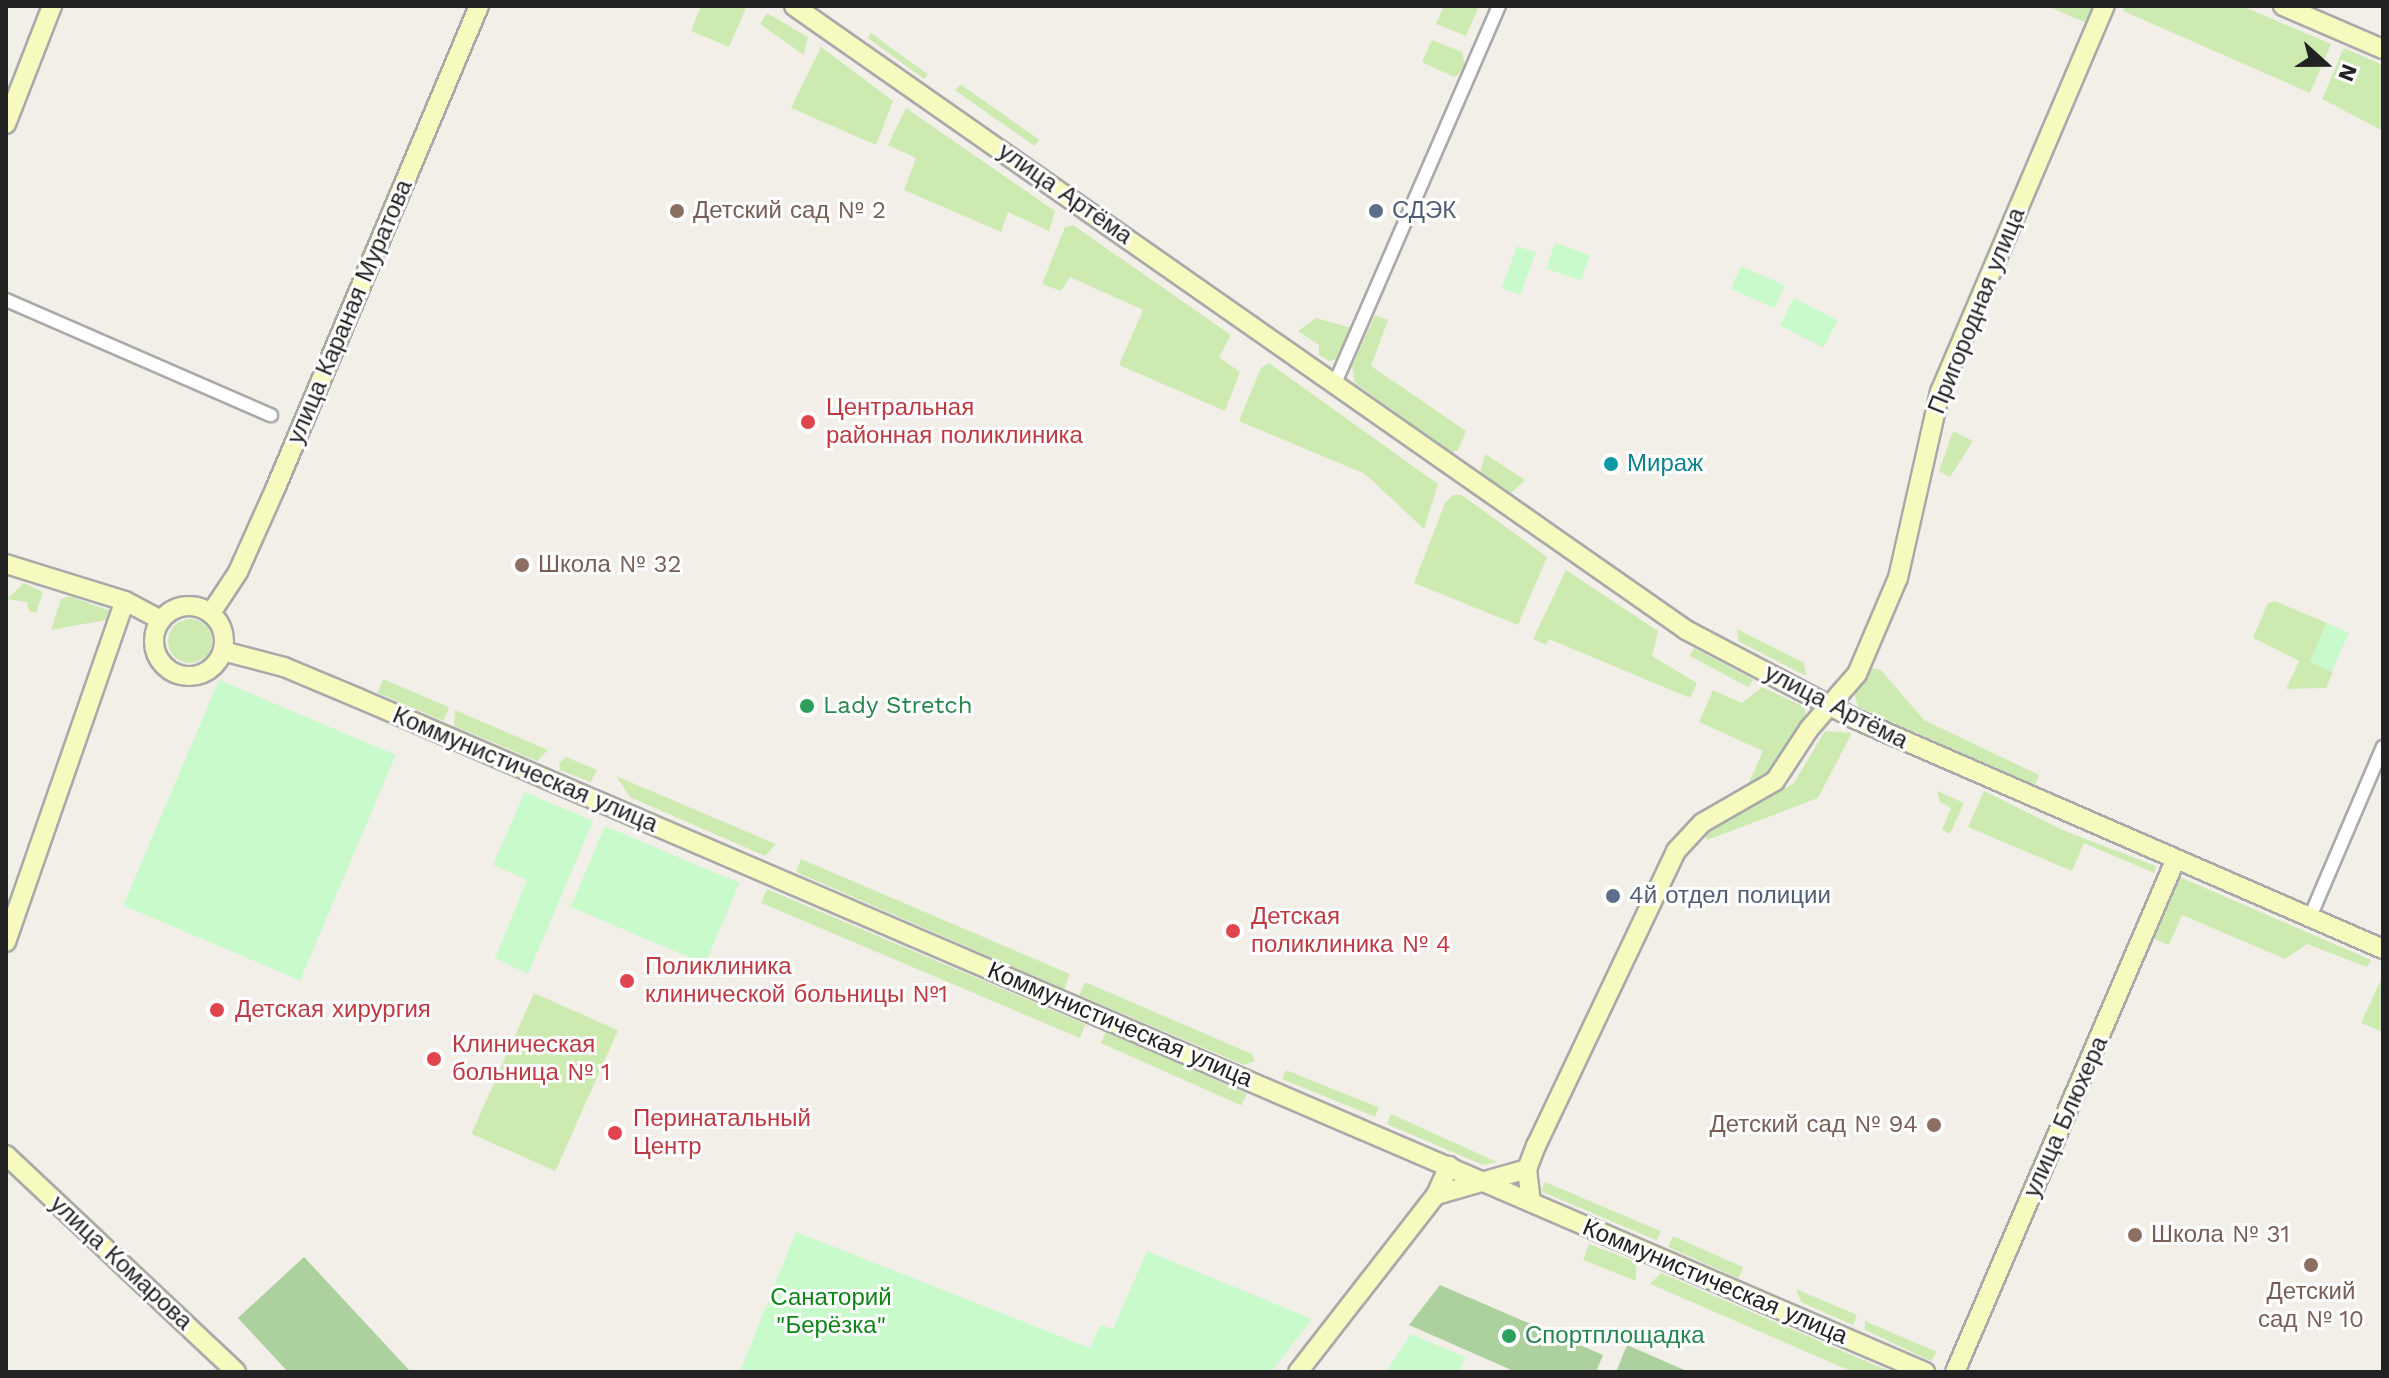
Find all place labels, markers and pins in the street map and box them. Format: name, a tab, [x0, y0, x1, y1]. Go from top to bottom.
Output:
place label: Детский сад № 2	[693, 197, 886, 225]
place label: СДЭК	[1392, 197, 1456, 225]
marker: Детский сад № 2	[668, 202, 686, 220]
marker: СДЭК	[1367, 202, 1385, 220]
place label: Центральная районная поликлиника	[826, 394, 1083, 450]
marker: Центральная районная поликлиника	[797, 411, 819, 433]
place label: Мираж	[1627, 450, 1703, 478]
marker: Мираж	[1602, 455, 1620, 473]
place label: Школа № 32	[538, 551, 682, 579]
marker: Школа № 32	[513, 556, 531, 574]
place label: Lady Stretch	[823, 692, 973, 720]
marker: Lady Stretch	[798, 697, 816, 715]
place label: 4й отдел полиции	[1629, 882, 1831, 910]
marker: 4й отдел полиции	[1604, 887, 1622, 905]
place label: Детская поликлиника № 4	[1251, 903, 1451, 959]
marker: Детская поликлиника № 4	[1222, 920, 1244, 942]
place label: Поликлиника клинической больницы №1	[645, 953, 948, 1009]
marker: Поликлиника клинической больницы №1	[616, 970, 638, 992]
place label: Детская хирургия	[235, 996, 431, 1024]
marker: Детская хирургия	[206, 999, 228, 1021]
place label: Клиническая больница № 1	[452, 1031, 611, 1087]
marker: Клиническая больница № 1	[423, 1048, 445, 1070]
place label: Перинатальный Центр	[633, 1105, 811, 1161]
place label: Детский сад № 94	[1710, 1111, 1918, 1139]
marker: Детский сад № 94	[1925, 1116, 1943, 1134]
marker: Перинатальный Центр	[604, 1122, 626, 1144]
place label: Школа № 31	[2151, 1221, 2290, 1249]
marker: Школа № 31	[2126, 1226, 2144, 1244]
marker: Детский сад № 10	[2302, 1256, 2320, 1274]
place label: Детский сад № 10	[2258, 1278, 2364, 1334]
place label: Спортплощадка	[1525, 1322, 1705, 1350]
marker: Спортплощадка	[1500, 1327, 1518, 1345]

